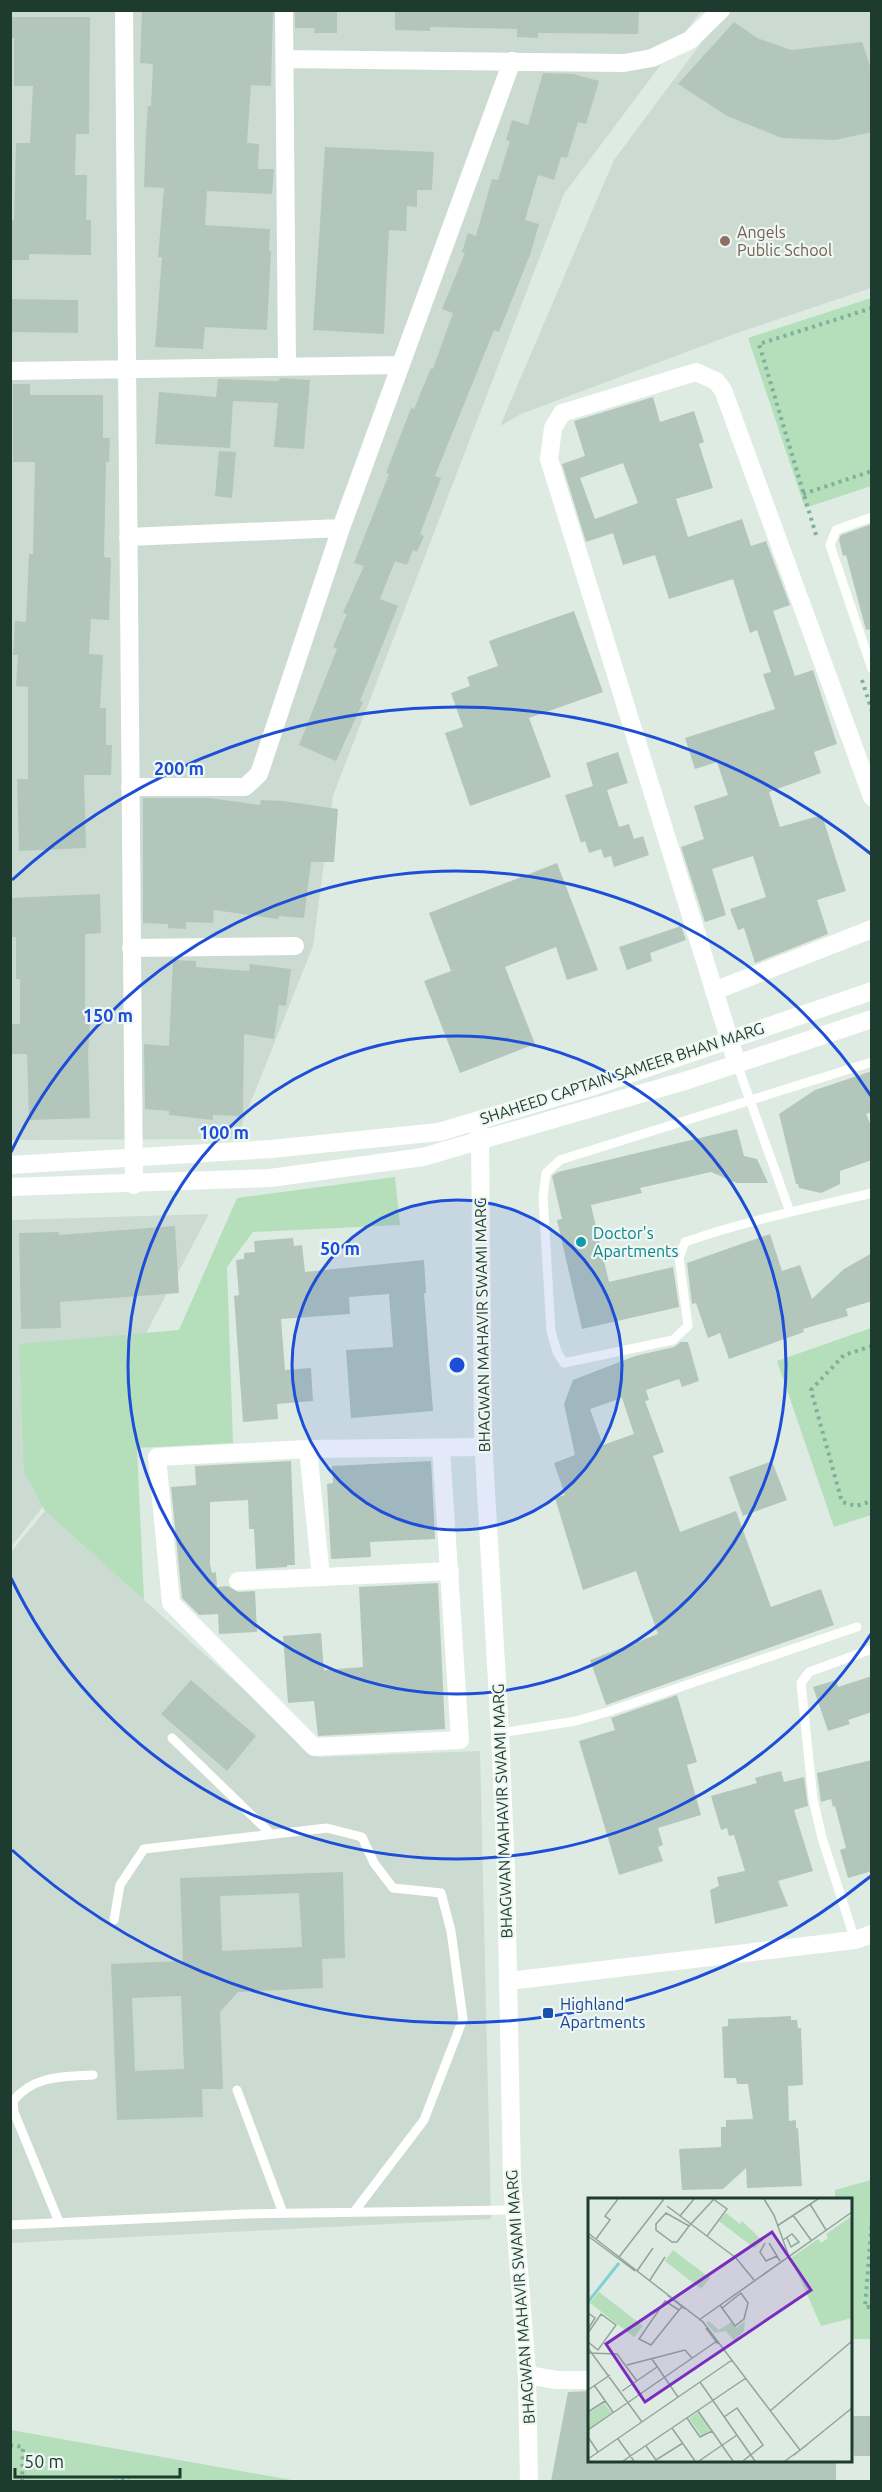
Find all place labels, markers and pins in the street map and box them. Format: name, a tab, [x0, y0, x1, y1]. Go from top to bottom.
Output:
place label: Angels Public School	[737, 223, 832, 259]
marker: Angels Public School	[718, 234, 732, 248]
place label: Doctor's Apartments	[593, 1224, 678, 1260]
marker: Doctor's Apartments	[574, 1235, 588, 1249]
centre of rings	[447, 1355, 467, 1375]
place label: Highland Apartments	[560, 1995, 645, 2031]
marker: Highland Apartments	[541, 2006, 555, 2020]

